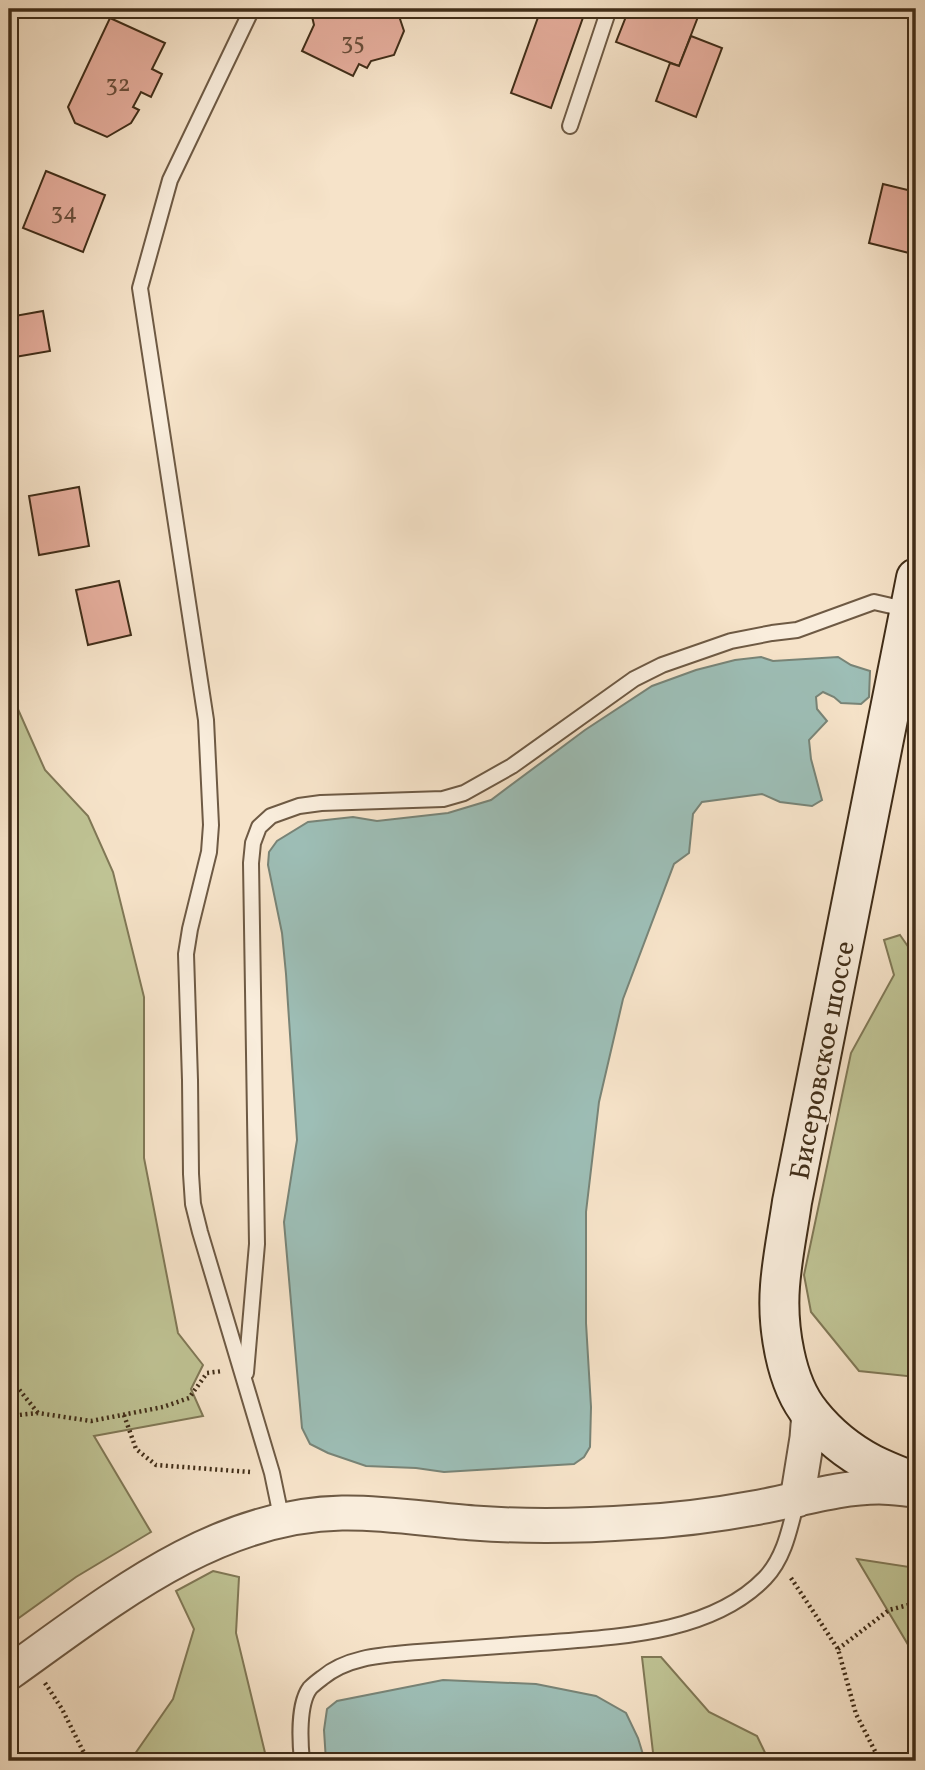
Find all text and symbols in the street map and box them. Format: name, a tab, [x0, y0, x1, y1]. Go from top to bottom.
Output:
house number: 35	[341, 26, 365, 60]
house number: 32	[105, 68, 131, 102]
house number: 34	[51, 196, 77, 230]
street label: Бисеровское шоссе	[781, 938, 866, 1183]

